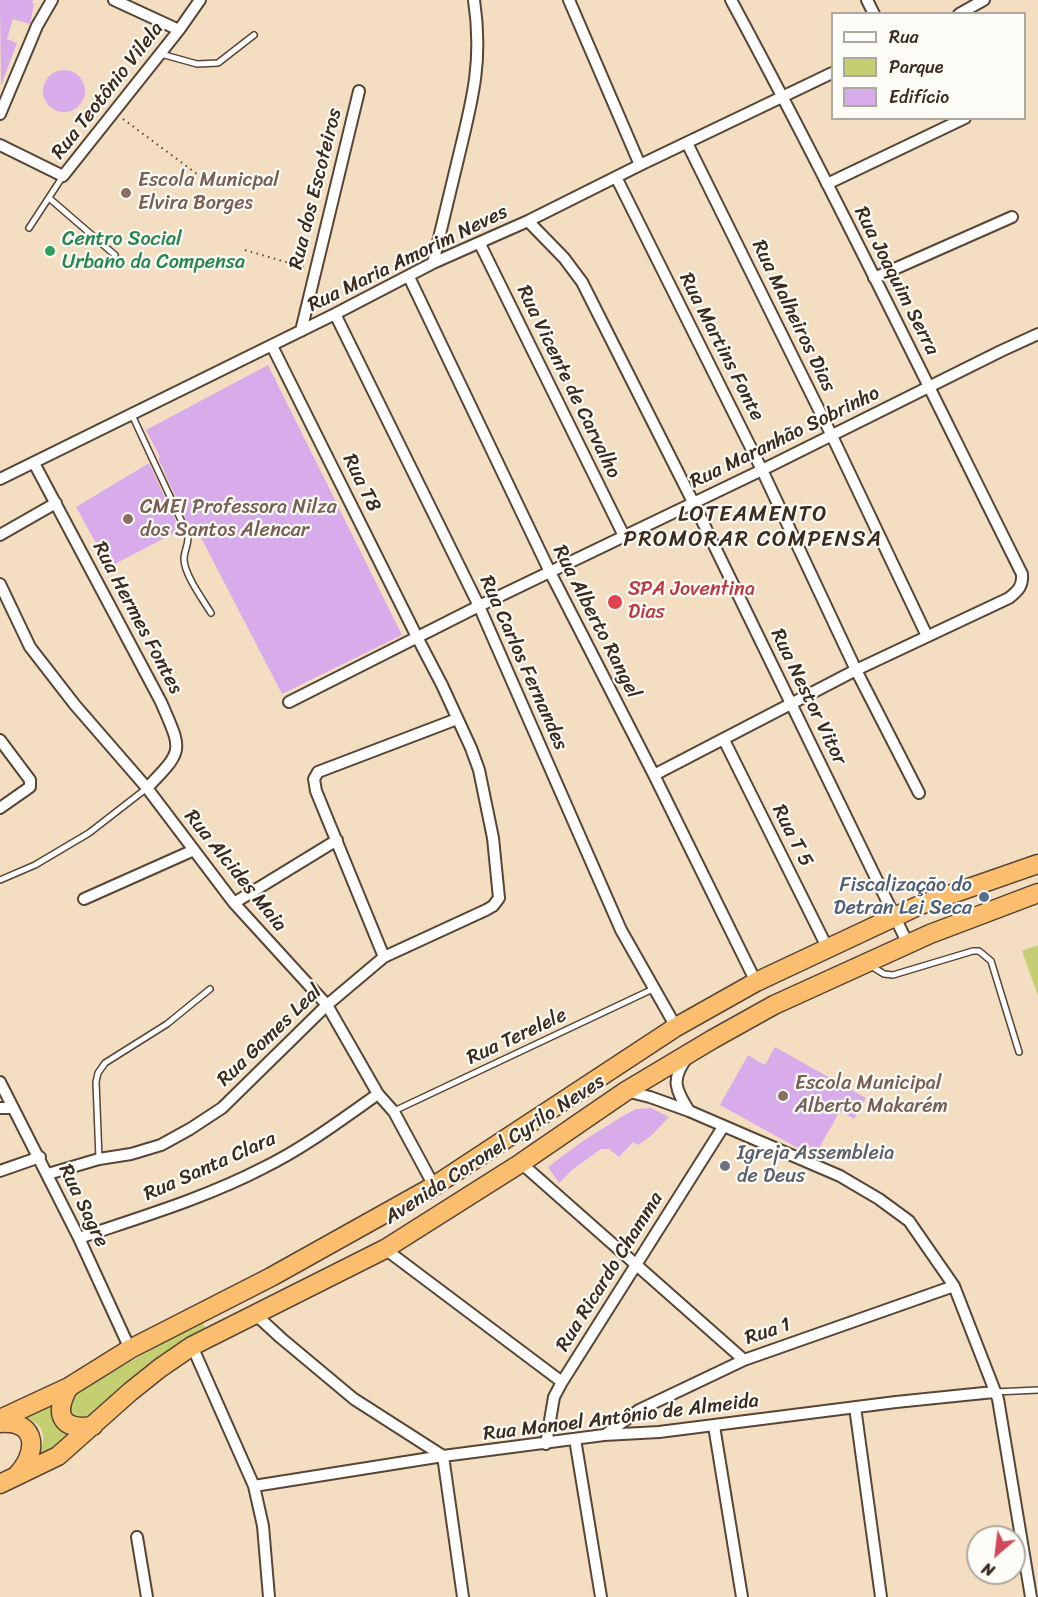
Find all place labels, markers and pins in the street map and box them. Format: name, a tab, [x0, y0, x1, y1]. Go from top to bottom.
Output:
place label: Escola Municpal Elvira Borges	[138, 169, 279, 216]
marker: Escola Municpal Elvira Borges	[119, 186, 133, 200]
place label: Centro Social Urbano da Compensa	[62, 228, 245, 275]
marker: Centro Social Urbano da Compensa	[43, 244, 57, 258]
place label: CMEI Professora Nilza dos Santos Alencar	[140, 496, 337, 543]
marker: CMEI Professora Nilza dos Santos Alencar	[121, 512, 135, 526]
place label: SPA Joventina Dias	[628, 578, 755, 625]
marker: SPA Joventina Dias	[606, 593, 624, 611]
place label: Fiscalização do Detran Lei Seca	[834, 874, 972, 921]
marker: Fiscalização do Detran Lei Seca	[977, 890, 991, 904]
place label: Escola Municipal Alberto Makarém	[795, 1072, 948, 1119]
marker: Escola Municipal Alberto Makarém	[776, 1089, 790, 1103]
place label: Igreja Assembleia de Deus	[737, 1142, 894, 1189]
marker: Igreja Assembleia de Deus	[718, 1159, 732, 1173]

